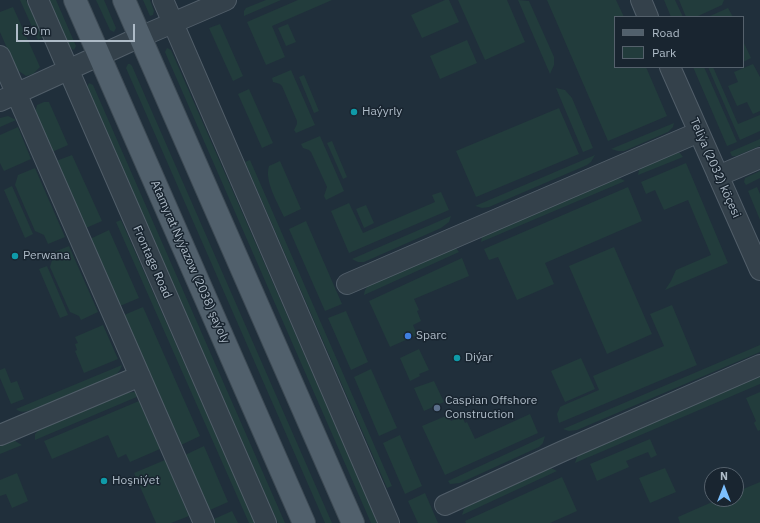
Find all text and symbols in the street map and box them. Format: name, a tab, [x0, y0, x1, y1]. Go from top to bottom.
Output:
scale bar	[18, 16, 137, 42]
legend	[614, 16, 744, 68]
text: 50 m	[23, 23, 51, 38]
text: Road	[652, 25, 680, 40]
text: Park	[652, 45, 676, 60]
place label: Haýyrly	[362, 105, 402, 119]
marker: Haýyrly	[349, 107, 359, 117]
street label: Teliýa (2032) köçesi	[686, 116, 744, 220]
street label: Atamyrat Nyýazow (2038) şaýoly	[147, 178, 233, 346]
street label: Frontage Road	[130, 223, 174, 301]
place label: Perwana	[23, 249, 70, 263]
marker: Perwana	[10, 251, 20, 261]
place label: Sparc	[416, 329, 447, 343]
marker: Sparc	[403, 331, 413, 341]
place label: Diýar	[465, 351, 493, 365]
marker: Diýar	[452, 353, 462, 363]
place label: Caspian Offshore Construction	[445, 394, 537, 422]
marker: Caspian Offshore Construction	[432, 403, 442, 413]
north arrow	[704, 467, 744, 507]
text: N	[720, 469, 728, 483]
place label: Hoşniýet	[112, 474, 160, 488]
marker: Hoşniýet	[99, 476, 109, 486]

